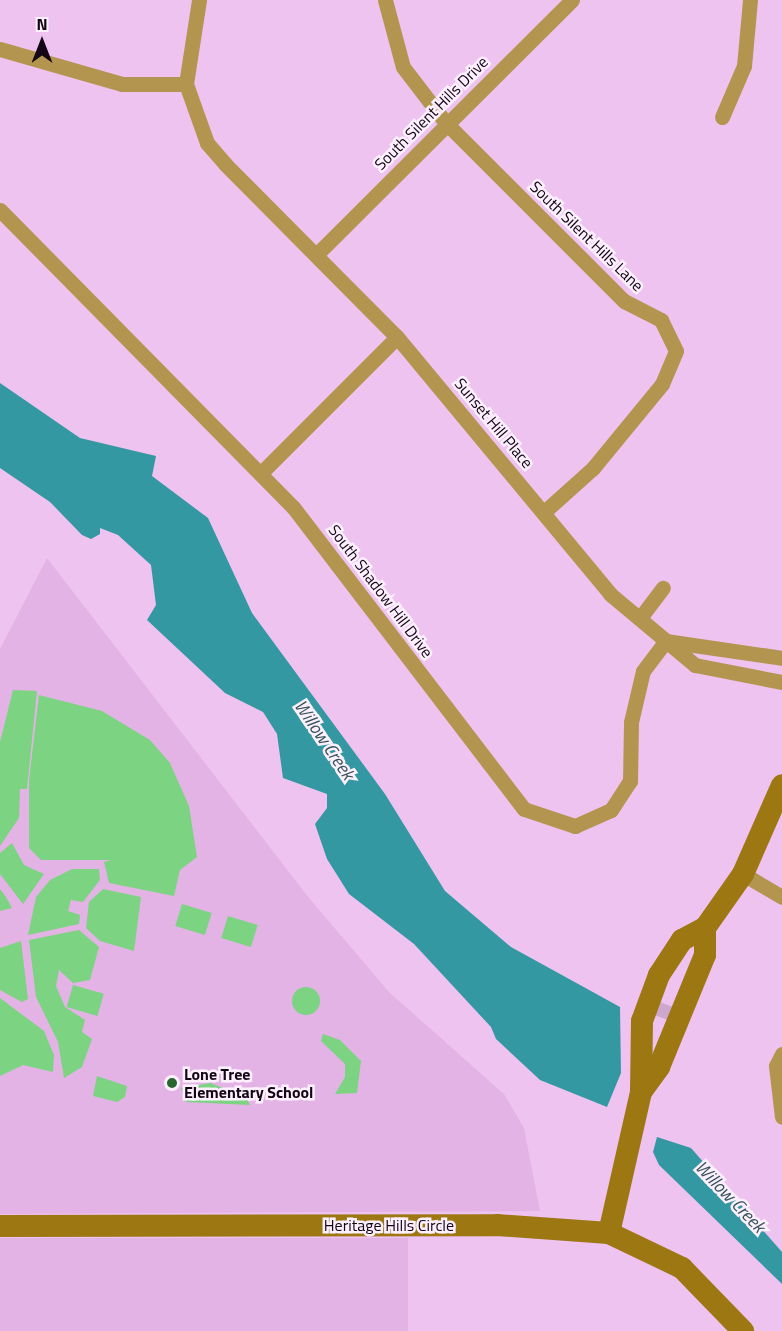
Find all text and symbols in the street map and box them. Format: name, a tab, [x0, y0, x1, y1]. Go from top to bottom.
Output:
north arrow	[12, 12, 72, 72]
text: N	[36, 12, 48, 36]
street label: South Silent Hills Drive	[370, 52, 492, 174]
street label: South Silent Hills Lane	[526, 177, 648, 295]
street label: Sunset Hill Place	[451, 374, 537, 472]
street label: South Shadow Hill Drive	[325, 521, 437, 661]
water label: Willow Creek	[289, 696, 359, 784]
place label: Lone Tree Elementary School	[184, 1064, 313, 1102]
marker: Lone Tree Elementary School	[165, 1076, 179, 1090]
water label: Willow Creek	[690, 1157, 770, 1237]
street label: Heritage Hills Circle	[324, 1215, 454, 1235]

